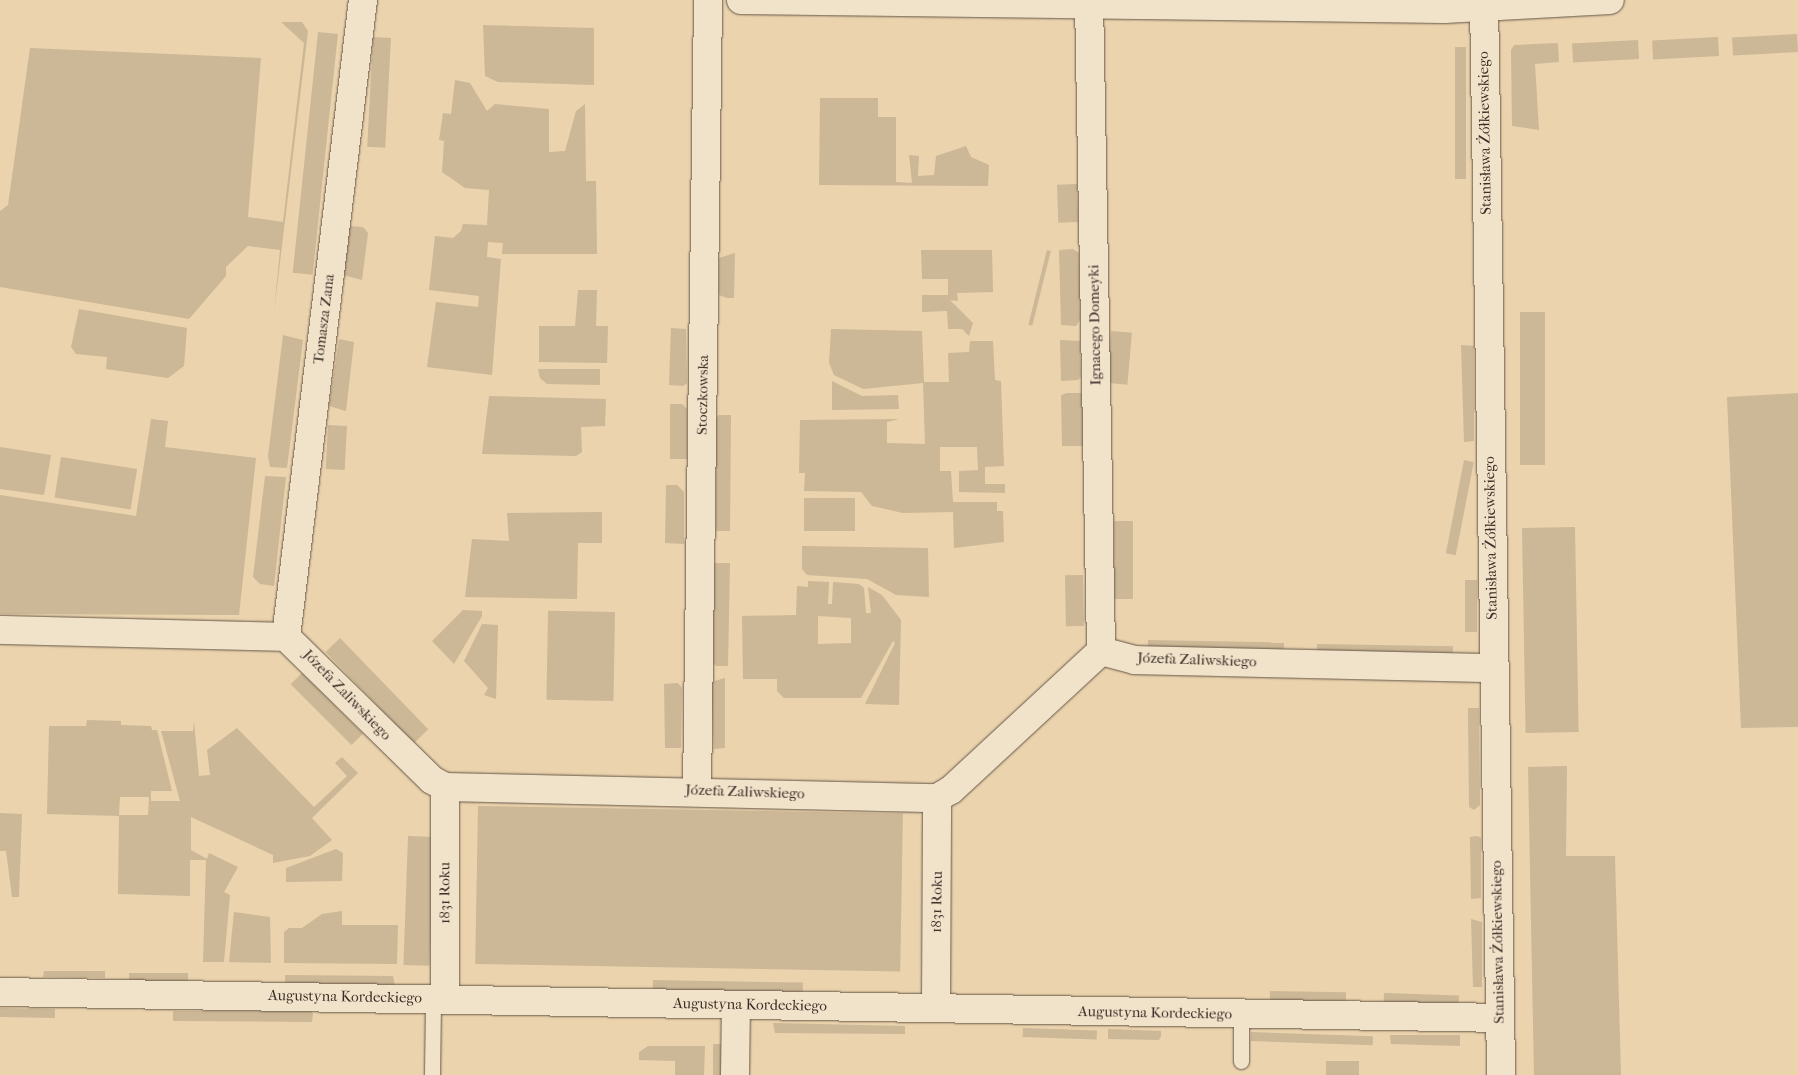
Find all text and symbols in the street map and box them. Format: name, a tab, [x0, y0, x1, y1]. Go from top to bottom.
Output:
street label: Stanisława Żółkiewskiego	[1475, 51, 1495, 215]
street label: Ignacego Domeyki	[1085, 264, 1105, 386]
street label: Tomasza Zana	[310, 273, 338, 365]
street label: Stoczkowska	[693, 355, 713, 435]
street label: Stanisława Żółkiewskiego	[1481, 456, 1501, 620]
street label: Józefa Zaliwskiego	[299, 646, 395, 744]
street label: Józefa Zaliwskiego	[1137, 649, 1257, 671]
street label: Józefa Zaliwskiego	[685, 781, 805, 803]
street label: Stanisława Żółkiewskiego	[1488, 860, 1508, 1024]
street label: 1831 Roku	[436, 862, 454, 924]
street label: 1831 Roku	[927, 871, 947, 933]
street label: Augustyna Kordeckiego	[268, 987, 422, 1007]
street label: Augustyna Kordeckiego	[673, 995, 827, 1015]
street label: Augustyna Kordeckiego	[1078, 1003, 1232, 1023]

